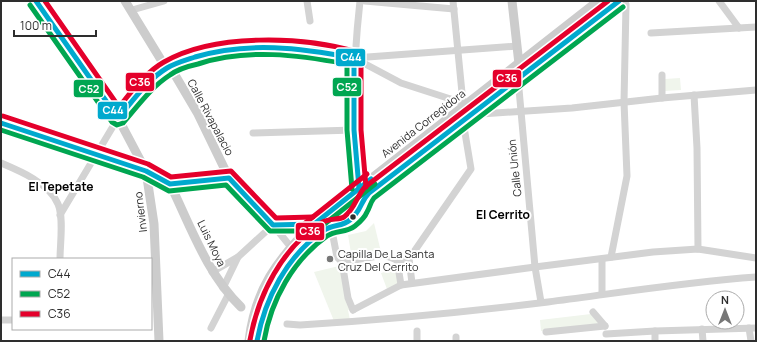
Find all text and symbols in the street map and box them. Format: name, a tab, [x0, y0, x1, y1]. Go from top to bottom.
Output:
scale bar	[14, 12, 96, 38]
text: 100 m	[20, 17, 52, 34]
line badge: C44	[335, 48, 366, 67]
text: C44	[340, 49, 362, 64]
line badge: C36	[492, 69, 522, 88]
text: C36	[496, 70, 518, 85]
line badge: C36	[125, 72, 155, 92]
text: C36	[129, 74, 151, 89]
street label: Calle Rivapalacio	[184, 76, 238, 158]
line badge: C52	[332, 77, 362, 97]
line badge: C52	[73, 79, 104, 98]
text: C52	[337, 79, 357, 94]
text: C52	[79, 81, 99, 96]
street label: Avenida Corregidora	[378, 85, 468, 161]
line badge: C44	[97, 101, 128, 120]
text: C44	[102, 102, 124, 117]
street label: Calle Unión	[504, 139, 524, 197]
district label: El Tepetate	[29, 178, 93, 195]
street label: Invierno	[130, 190, 150, 233]
district label: El Cerrito	[476, 206, 530, 223]
unlabelled marker	[348, 212, 358, 222]
street label: Luis Moya	[194, 217, 230, 269]
line badge: C36	[295, 222, 325, 241]
text: C36	[299, 223, 321, 238]
place label: Capilla De La Santa Cruz Del Cerrito	[338, 246, 434, 274]
marker: Capilla De La Santa Cruz Del Cerrito	[325, 254, 335, 264]
legend	[12, 258, 152, 330]
text: C44	[48, 265, 71, 282]
text: C52	[48, 285, 70, 302]
north arrow	[705, 290, 745, 330]
text: N	[721, 292, 729, 307]
text: C36	[48, 305, 71, 322]

